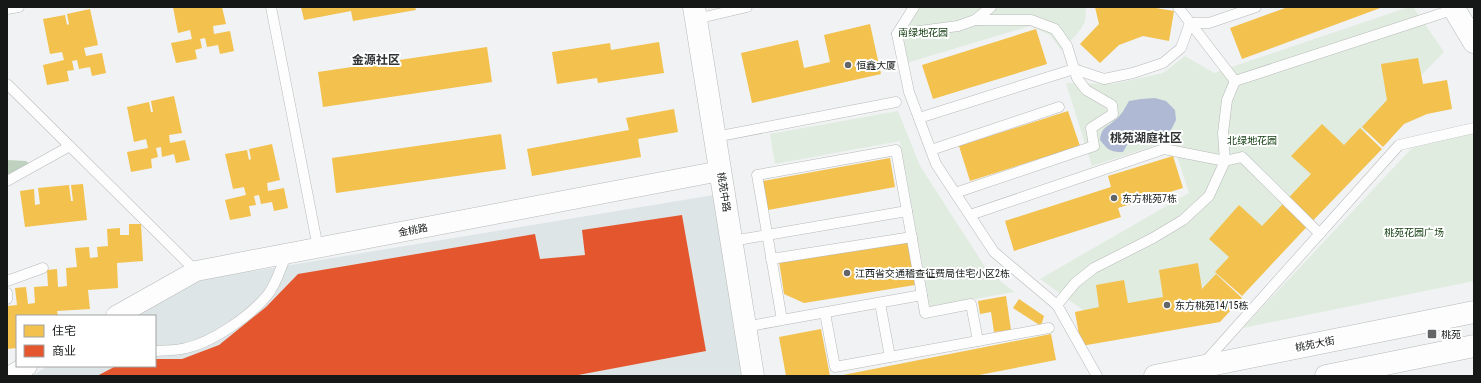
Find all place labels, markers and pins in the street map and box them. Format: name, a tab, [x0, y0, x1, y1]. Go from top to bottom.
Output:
marker: 恒鑫大厦	[843, 60, 853, 70]
place label: 恒鑫大厦	[856, 60, 896, 71]
marker: 东方桃苑7栋	[1109, 193, 1119, 203]
place label: 东方桃苑7栋	[1122, 193, 1177, 204]
marker: 江西省交通稽查征费局住宅小区2栋	[842, 268, 852, 278]
place label: 江西省交通稽查征费局住宅小区2栋	[855, 268, 1010, 279]
marker: 东方桃苑14/15栋	[1162, 300, 1172, 310]
place label: 东方桃苑14/15栋	[1175, 300, 1248, 311]
marker: 桃苑	[1426, 328, 1438, 340]
place label: 桃苑	[1441, 329, 1461, 340]

